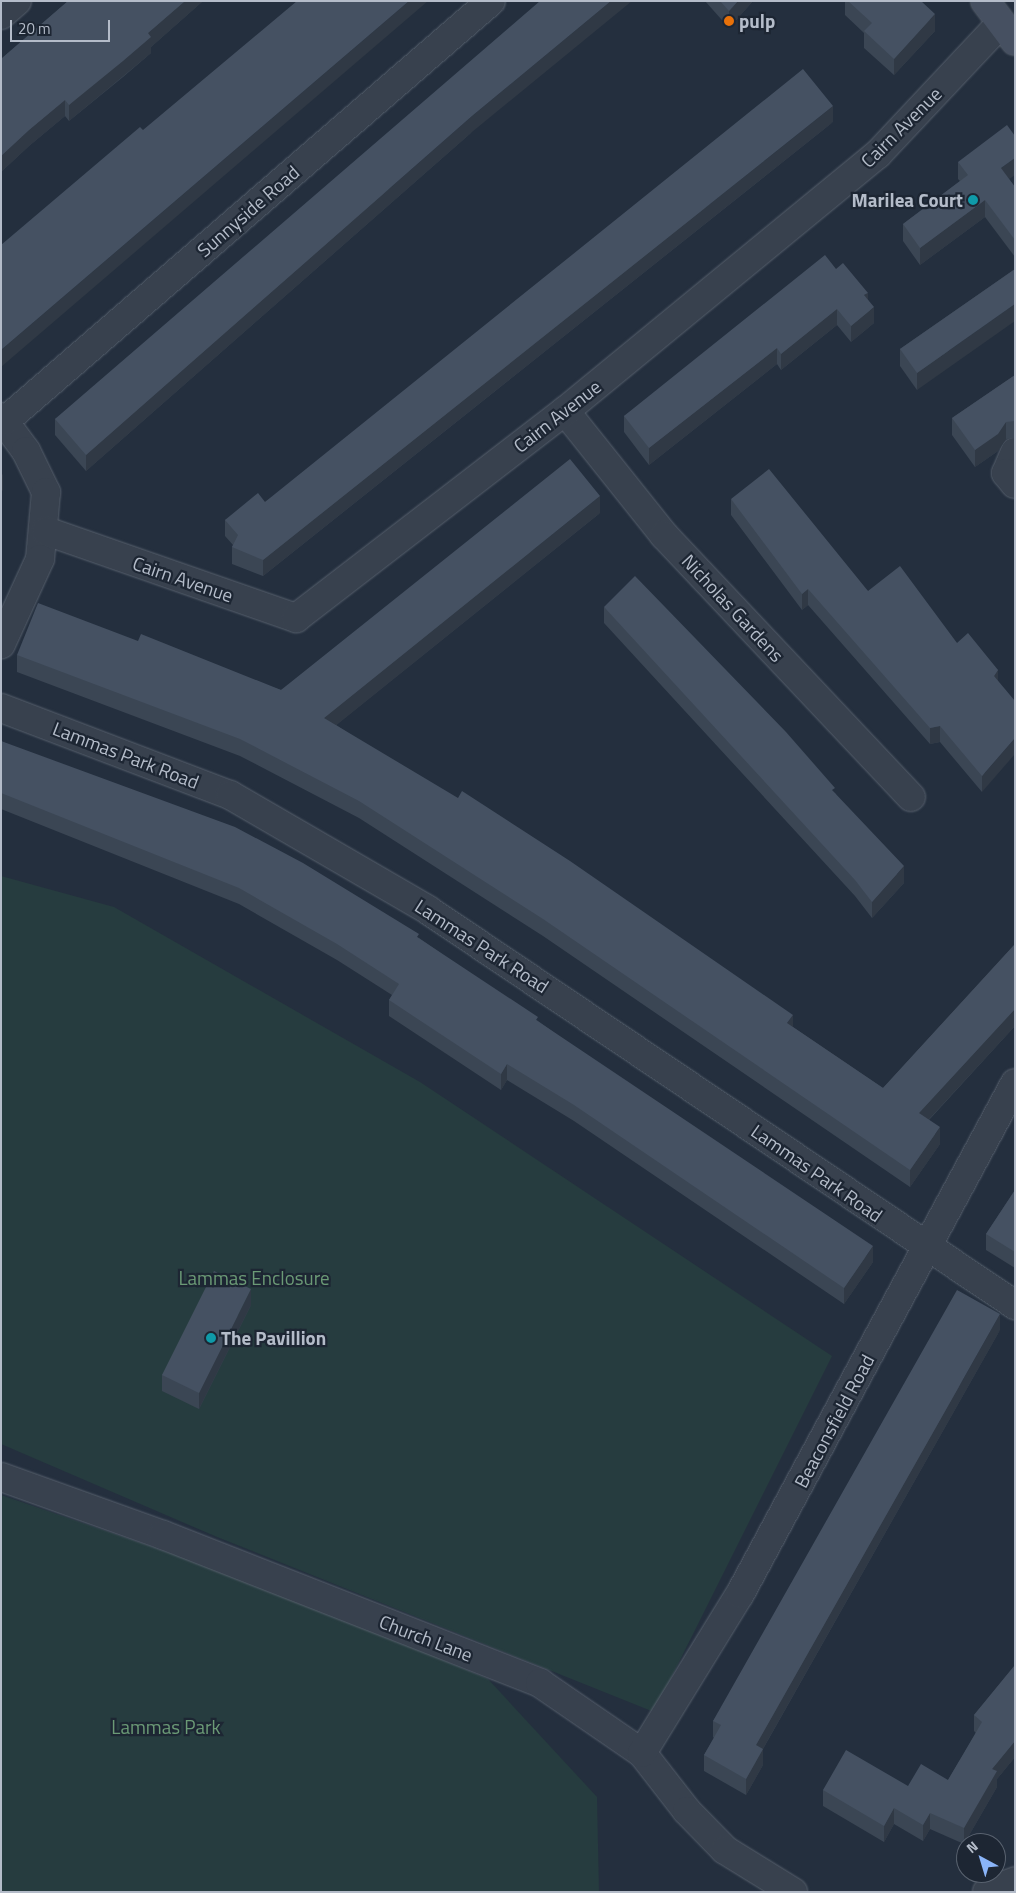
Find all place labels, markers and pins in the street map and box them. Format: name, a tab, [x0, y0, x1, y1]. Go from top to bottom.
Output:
place label: pulp	[739, 10, 775, 32]
marker: pulp	[723, 15, 735, 27]
place label: Marilea Court	[852, 189, 963, 211]
marker: Marilea Court	[967, 194, 979, 206]
place label: The Pavillion	[221, 1327, 326, 1349]
marker: The Pavillion	[205, 1332, 217, 1344]

